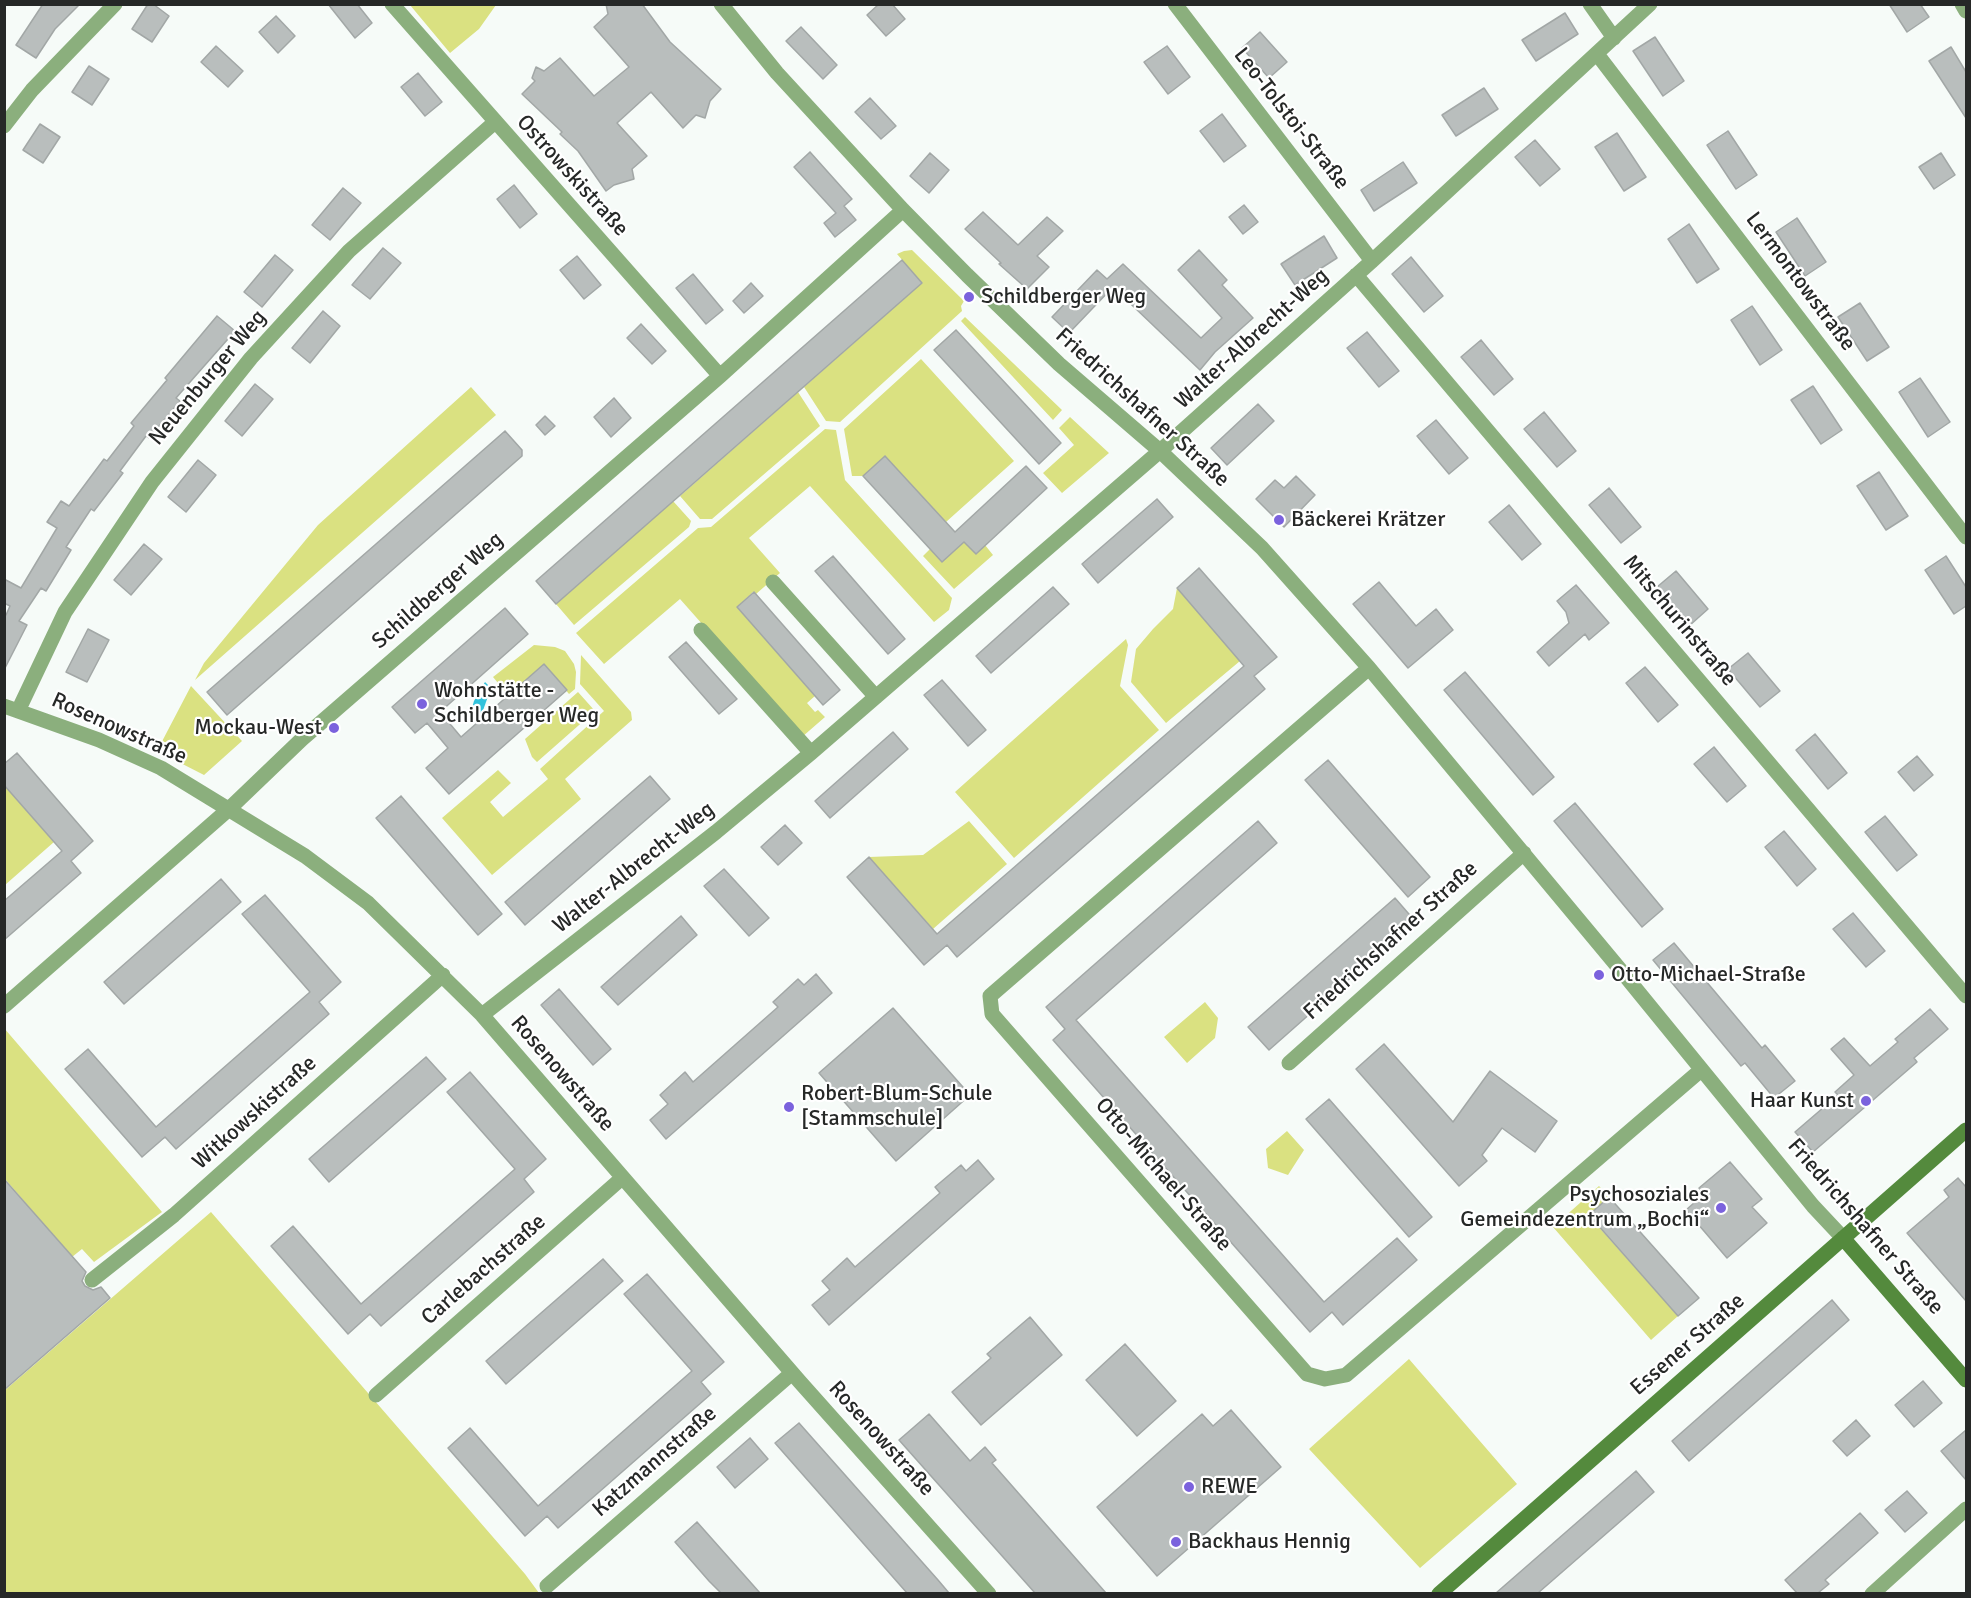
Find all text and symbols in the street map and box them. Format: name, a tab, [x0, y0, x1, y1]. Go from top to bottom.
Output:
street label: Leo-Tolstoi-Straße	[1227, 43, 1355, 195]
street label: Ostrowskistraße	[511, 110, 633, 242]
street label: Lermontowstraße	[1739, 207, 1861, 357]
street label: Walter-Albrecht-Weg	[1170, 263, 1334, 415]
place label: Schildberger Weg	[981, 284, 1146, 310]
marker: Schildberger Weg	[962, 290, 976, 304]
street label: Neuenburger Weg	[144, 305, 272, 451]
street label: Friedrichshafner Straße	[1050, 323, 1234, 493]
place label: Bäckerei Krätzer	[1291, 507, 1445, 533]
marker: Bäckerei Krätzer	[1272, 513, 1286, 527]
street label: Schildberger Weg	[367, 527, 509, 655]
street label: Mitschurinstraße	[1617, 550, 1741, 692]
place label: Wohnstätte - Schildberger Weg	[434, 678, 599, 730]
street label: Rosenowstraße	[47, 687, 191, 771]
marker: Wohnstätte - Schildberger Weg	[415, 697, 429, 711]
place label: Mockau-West	[194, 715, 322, 741]
marker: Mockau-West	[327, 721, 341, 735]
street label: Walter-Albrecht-Weg	[548, 797, 720, 939]
street label: Friedrichshafner Straße	[1299, 856, 1483, 1026]
place label: Otto-Michael-Straße	[1611, 962, 1806, 988]
marker: Otto-Michael-Straße	[1592, 968, 1606, 982]
street label: Rosenowstraße	[504, 1010, 620, 1138]
street label: Witkowskistraße	[188, 1050, 322, 1176]
place label: Robert-Blum-Schule [Stammschule]	[801, 1081, 993, 1132]
place label: Haar Kunst	[1750, 1088, 1854, 1114]
street label: Otto-Michael-Straße	[1089, 1093, 1237, 1257]
marker: Haar Kunst	[1859, 1094, 1873, 1108]
marker: Robert-Blum-Schule [Stammschule]	[782, 1100, 796, 1114]
street label: Friedrichshafner Straße	[1781, 1134, 1949, 1320]
place label: Psychosoziales Gemeindezentrum „Bochi“	[1460, 1182, 1709, 1234]
marker: Psychosoziales Gemeindezentrum „Bochi“	[1714, 1201, 1728, 1215]
street label: Carlebachstraße	[417, 1209, 551, 1331]
street label: Essener Straße	[1626, 1288, 1750, 1402]
street label: Rosenowstraße	[823, 1376, 939, 1502]
street label: Katzmannstraße	[588, 1401, 722, 1523]
place label: REWE	[1201, 1474, 1258, 1500]
marker: REWE	[1182, 1480, 1196, 1494]
place label: Backhaus Hennig	[1188, 1529, 1351, 1555]
marker: Backhaus Hennig	[1169, 1535, 1183, 1549]

